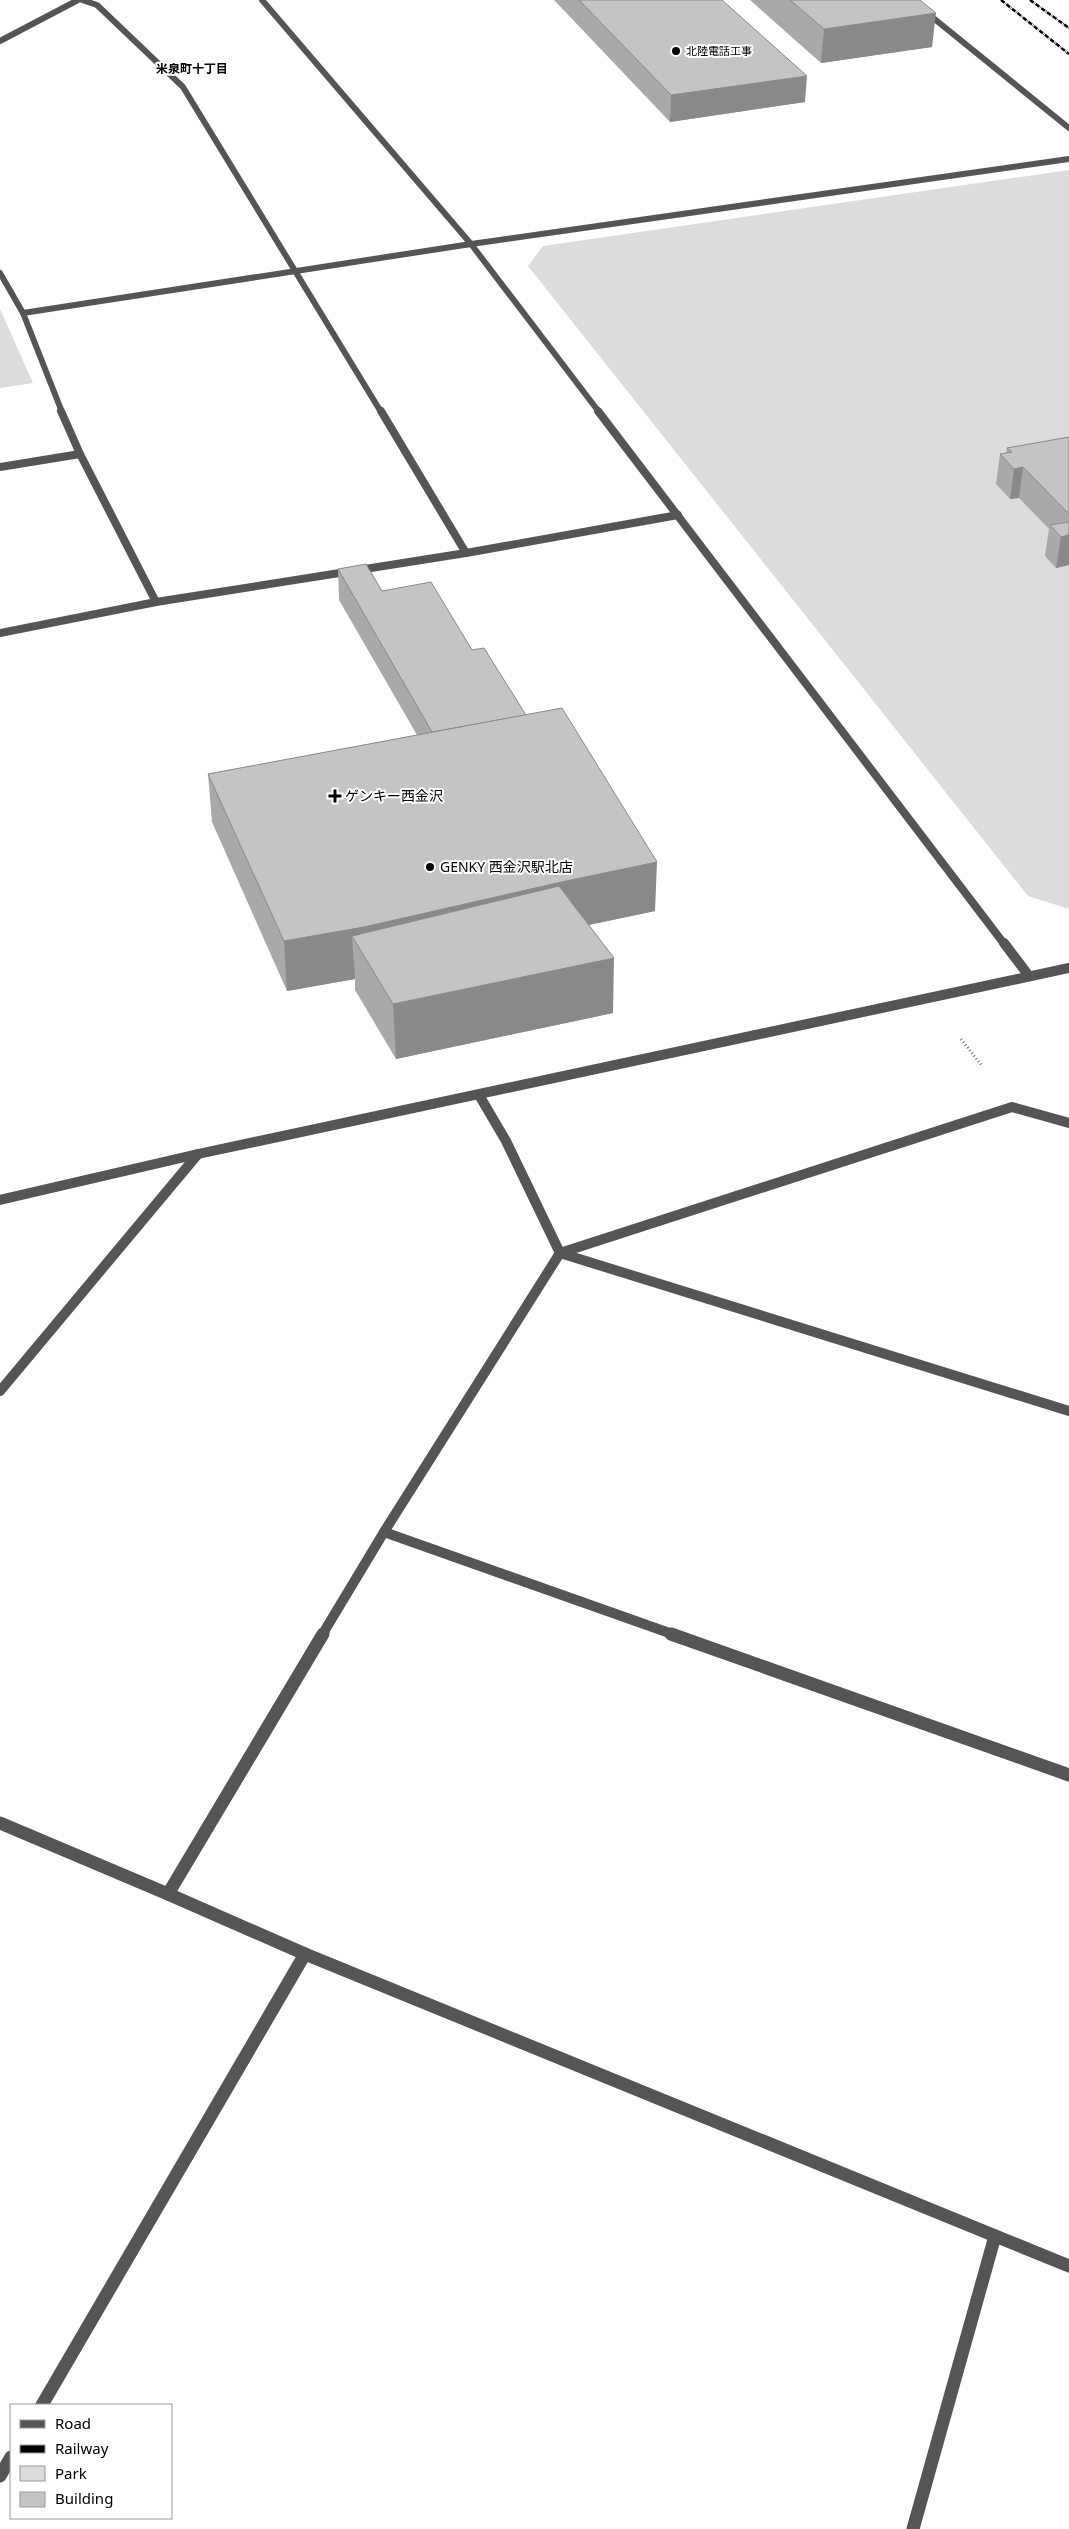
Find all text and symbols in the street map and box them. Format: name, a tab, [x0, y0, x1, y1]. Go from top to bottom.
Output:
place label: 北陸電話工事	[686, 43, 752, 58]
marker: 北陸電話工事	[670, 45, 682, 57]
district label: 米泉町十丁目	[156, 60, 228, 77]
place label: ゲンキー西金沢	[345, 786, 443, 805]
marker: ゲンキー西金沢	[329, 790, 341, 802]
place label: GENKY 西金沢駅北店	[440, 857, 573, 876]
marker: GENKY 西金沢駅北店	[424, 861, 436, 873]
legend	[10, 2404, 172, 2519]
text: Road	[55, 2413, 91, 2433]
text: Railway	[55, 2438, 109, 2458]
text: Park	[55, 2463, 87, 2483]
text: Building	[55, 2488, 113, 2508]

